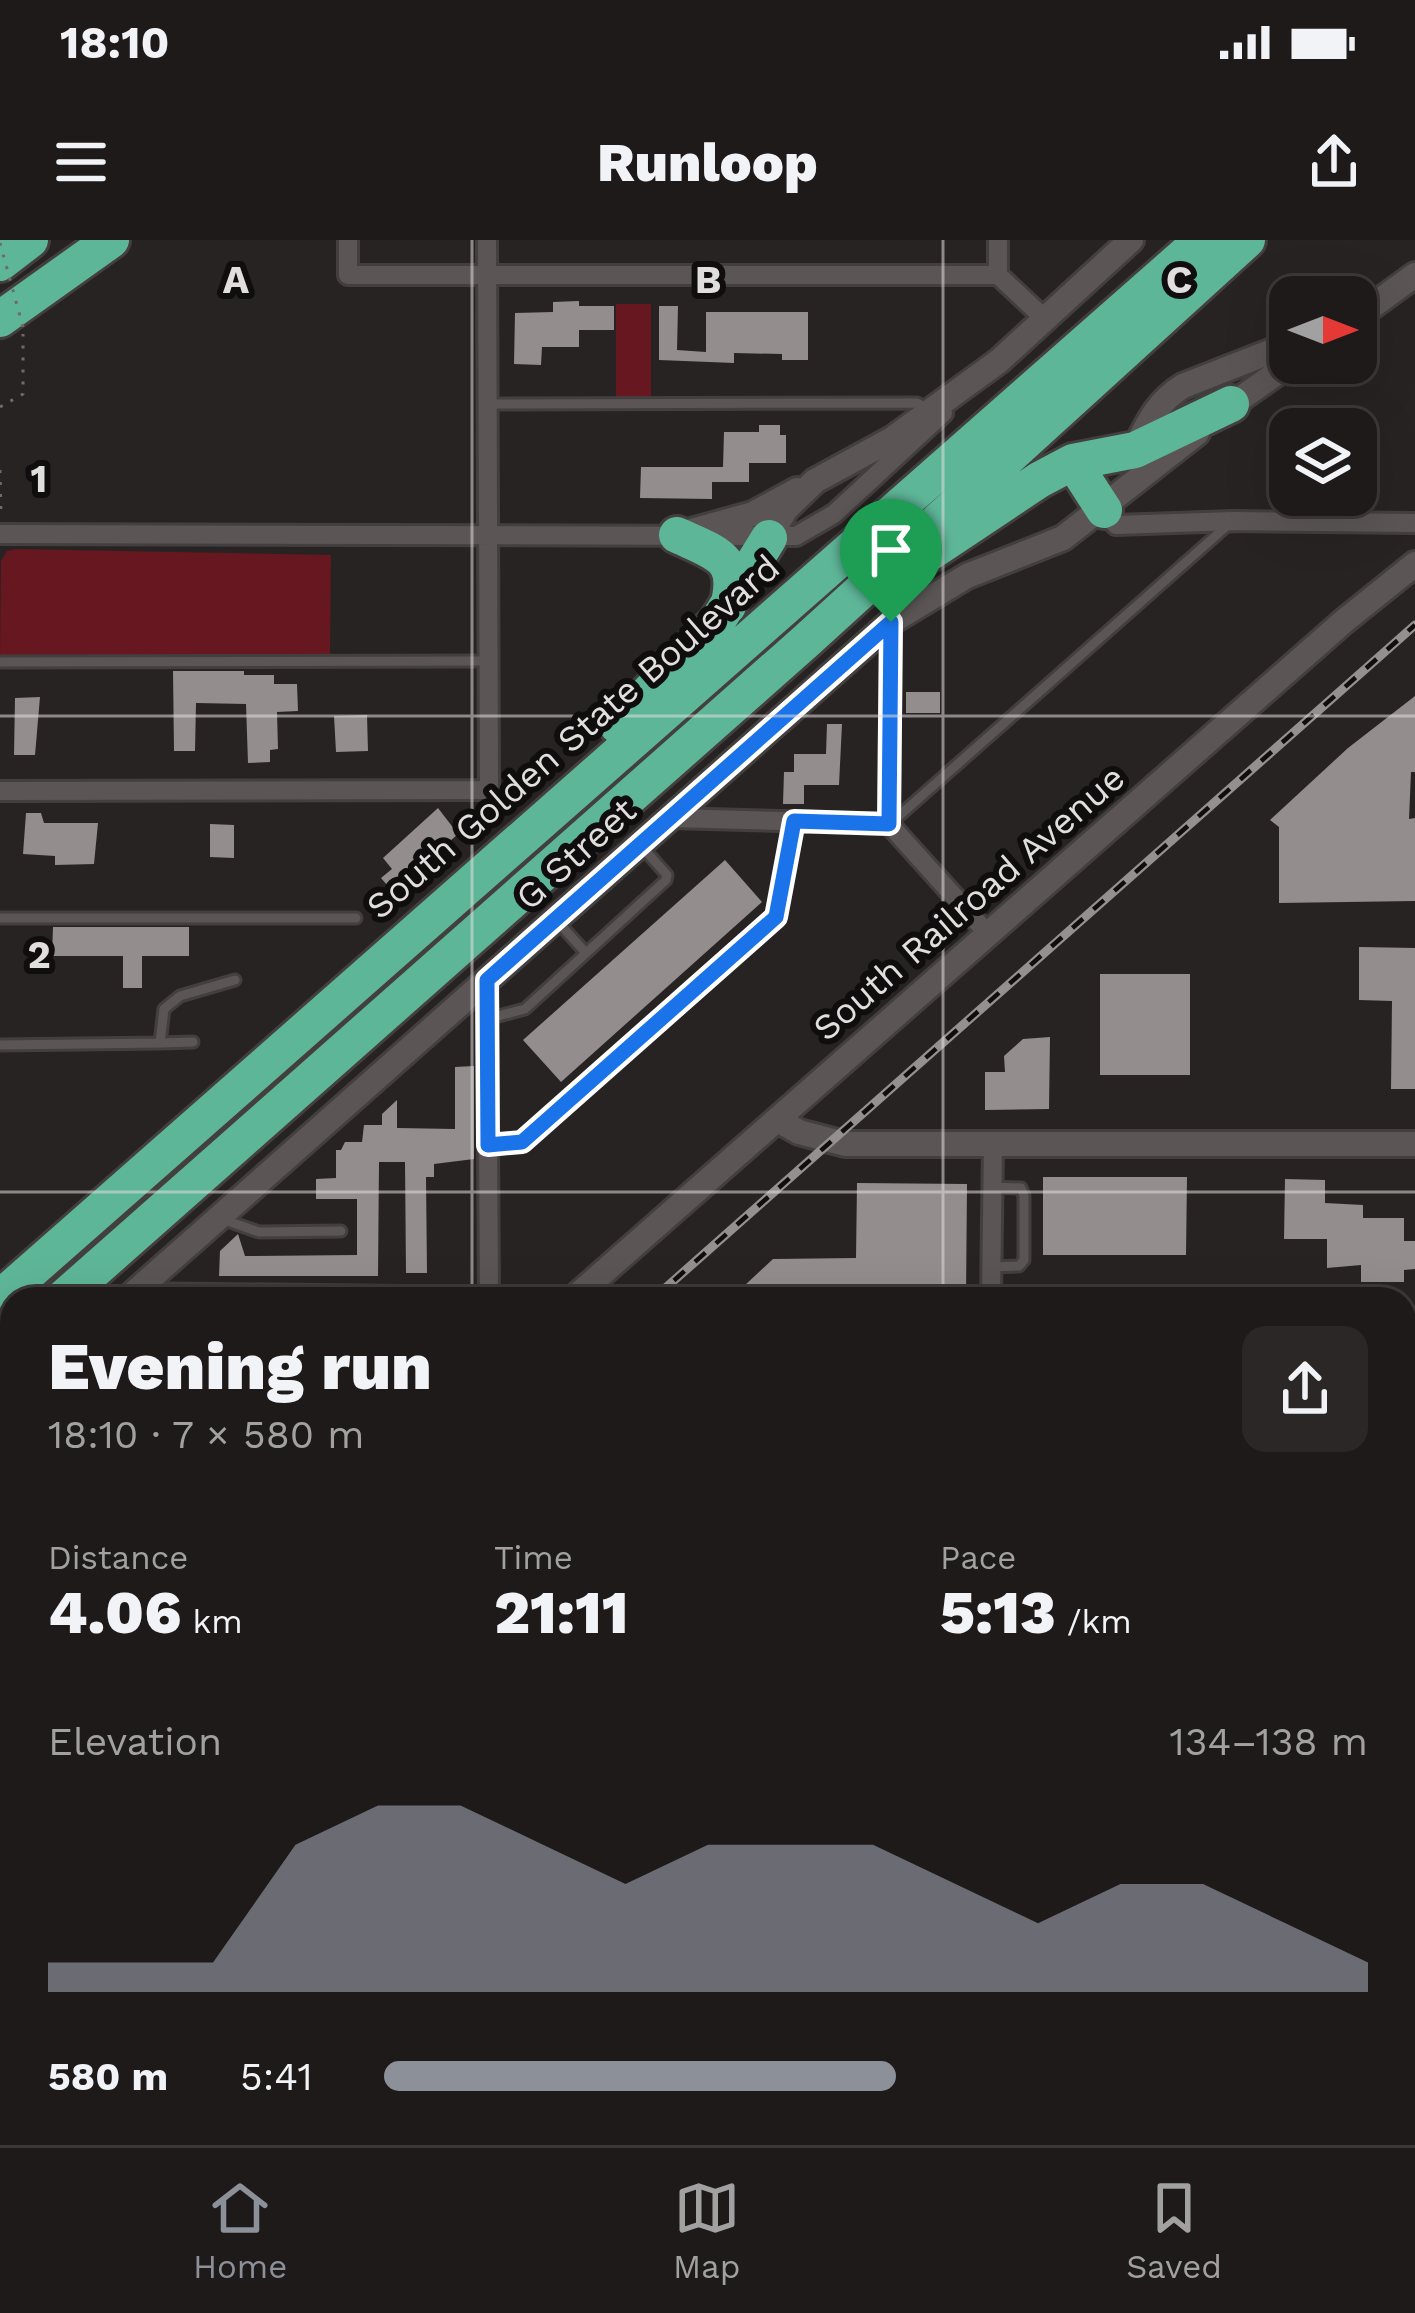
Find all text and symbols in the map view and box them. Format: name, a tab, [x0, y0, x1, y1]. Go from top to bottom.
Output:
text: 18:10	[60, 16, 170, 69]
icon: menu	[48, 129, 114, 195]
icon: share	[1301, 129, 1367, 195]
text: Runloop	[597, 131, 818, 194]
text: A	[223, 257, 250, 302]
text: B	[695, 257, 721, 302]
text: C	[1166, 257, 1192, 302]
north arrow	[1269, 276, 1377, 384]
map controls	[1269, 276, 1377, 516]
button: layers	[1269, 408, 1377, 516]
text: 1	[31, 456, 47, 501]
pin	[840, 499, 942, 622]
icon: arrive	[858, 517, 924, 583]
street label: South Golden State Boulevard	[358, 546, 788, 928]
street label: South Railroad Avenue	[805, 757, 1133, 1049]
street label: G Street	[507, 789, 645, 919]
text: 2	[27, 932, 51, 977]
button: share	[1242, 1326, 1368, 1452]
text: Evening run	[48, 1328, 432, 1405]
text: 18:10 · 7 × 580 m	[48, 1412, 364, 1457]
text: Distance	[48, 1538, 188, 1577]
text: Time	[494, 1538, 573, 1577]
text: Pace	[940, 1538, 1016, 1577]
text: 4.06	[48, 1577, 181, 1648]
text: 21:11	[494, 1577, 629, 1648]
text: 5:13	[940, 1577, 1056, 1648]
text: km	[181, 1602, 243, 1641]
text: /km	[1056, 1602, 1132, 1641]
text: Elevation	[48, 1719, 222, 1764]
text: 134–138 m	[1169, 1719, 1368, 1764]
text: 580 m	[48, 2054, 168, 2099]
text: 5:41	[240, 2054, 313, 2099]
tab: Home	[193, 2175, 287, 2286]
tab: Map	[673, 2175, 740, 2286]
tab: Saved	[1126, 2175, 1222, 2286]

